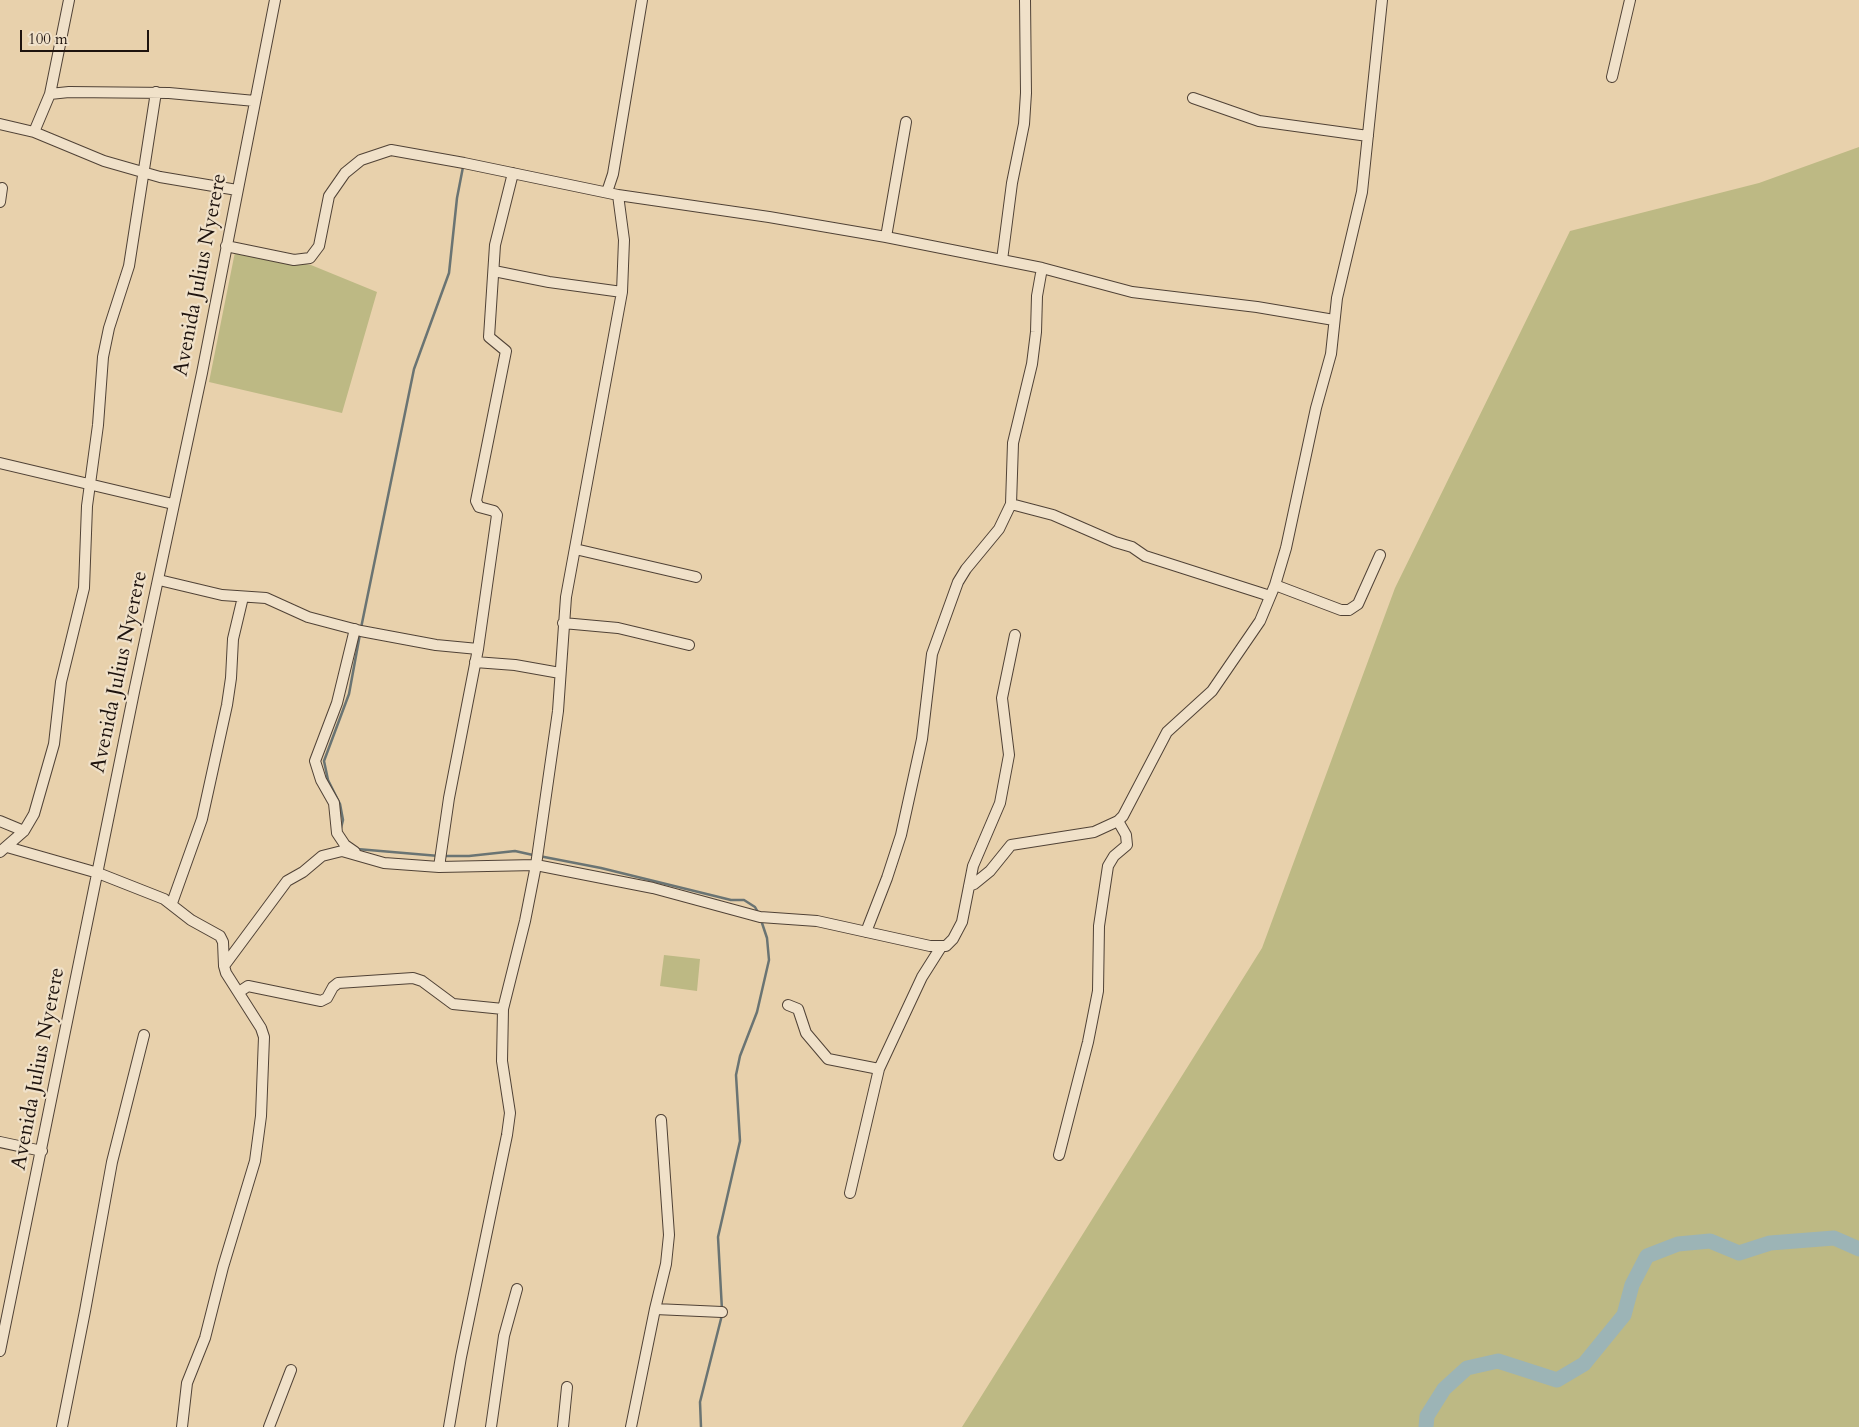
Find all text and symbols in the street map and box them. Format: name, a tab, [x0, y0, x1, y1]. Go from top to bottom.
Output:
scale bar	[22, 20, 151, 52]
text: 100 m	[28, 29, 68, 49]
street label: Avenida Julius Nyerere	[169, 172, 233, 378]
street label: Avenida Julius Nyerere	[86, 569, 154, 775]
street label: Avenida Julius Nyerere	[7, 966, 71, 1172]

